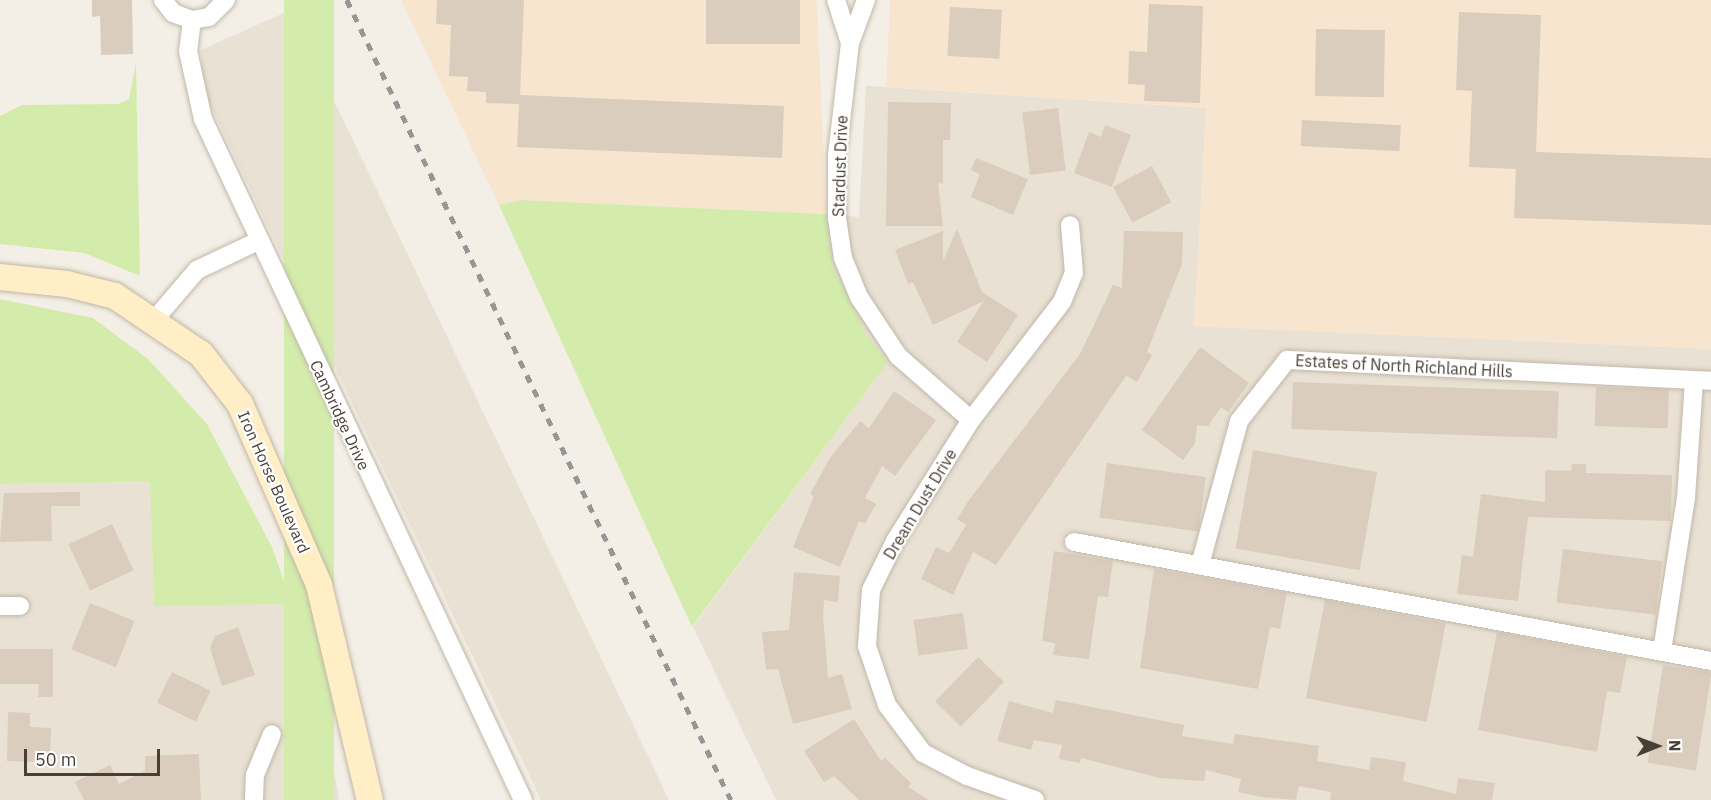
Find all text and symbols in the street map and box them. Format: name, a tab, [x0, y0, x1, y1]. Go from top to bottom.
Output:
street label: Stardust Drive	[829, 115, 851, 217]
street label: Estates of North Richland Hills	[1295, 351, 1513, 381]
street label: Cambridge Drive	[306, 357, 374, 473]
street label: Iron Horse Boulevard	[234, 408, 314, 556]
street label: Dream Dust Drive	[879, 445, 961, 563]
north arrow	[1627, 716, 1687, 776]
scale bar	[27, 737, 164, 775]
text: N	[1665, 740, 1685, 752]
text: 50 m	[35, 748, 77, 771]

